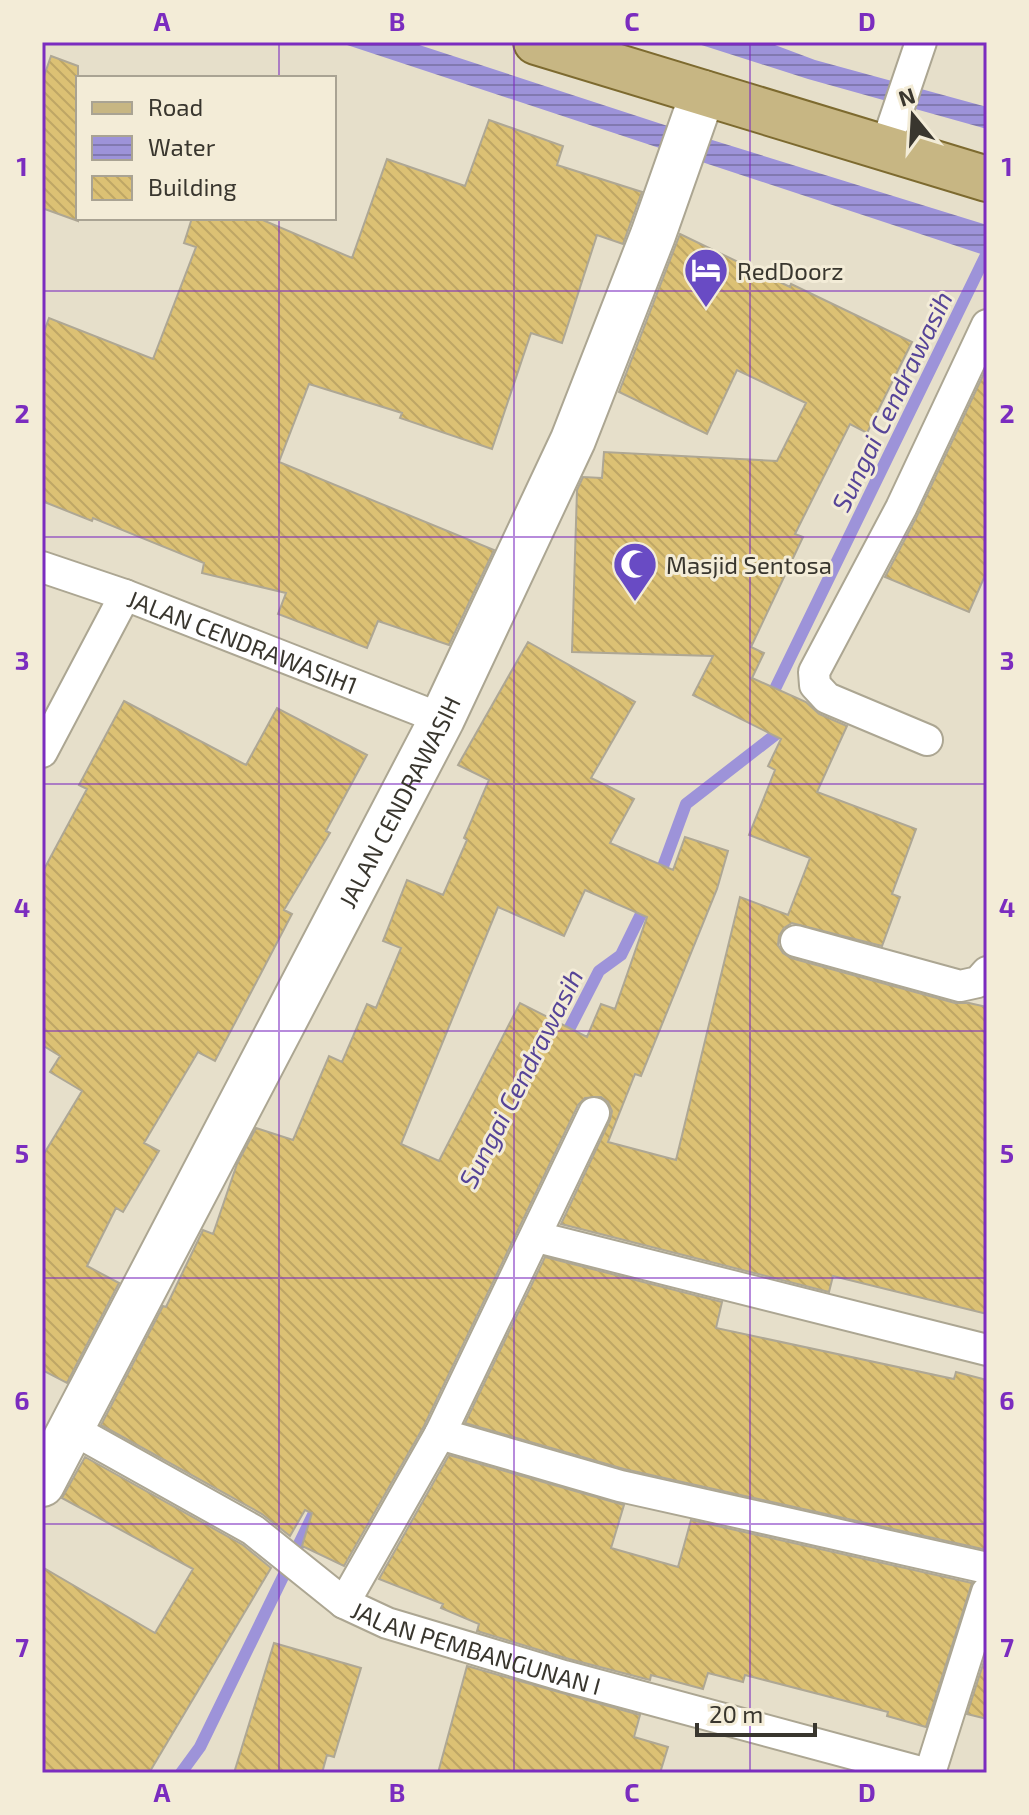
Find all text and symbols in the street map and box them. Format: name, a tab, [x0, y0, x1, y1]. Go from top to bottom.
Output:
text: A	[154, 5, 171, 36]
text: B	[389, 5, 405, 36]
text: C	[624, 5, 640, 36]
text: D	[858, 5, 876, 36]
legend	[76, 76, 336, 220]
north arrow	[873, 76, 953, 156]
text: N	[895, 81, 918, 111]
text: Road	[148, 92, 203, 121]
text: Water	[148, 132, 216, 161]
text: 1	[16, 150, 28, 181]
text: 1	[1001, 150, 1013, 181]
text: Building	[148, 172, 237, 201]
hotel icon: RedDoorz	[682, 246, 730, 309]
place label: RedDoorz	[737, 256, 843, 285]
water label: Sungai Cendrawasih	[824, 286, 958, 516]
text: 2	[14, 397, 30, 428]
text: 2	[999, 397, 1015, 428]
mosque icon: Masjid Sentosa	[611, 540, 659, 603]
place label: Masjid Sentosa	[666, 550, 832, 579]
street label: JALAN CENDRAWASIH1	[124, 583, 362, 699]
text: 3	[15, 644, 29, 675]
text: 3	[1000, 644, 1014, 675]
street label: JALAN CENDRAWASIH	[332, 691, 465, 912]
text: 4	[14, 891, 30, 922]
text: 4	[999, 891, 1015, 922]
water label: Sungai Cendrawasih	[451, 963, 589, 1193]
text: 5	[15, 1137, 29, 1168]
text: 5	[1000, 1137, 1014, 1168]
text: 6	[14, 1384, 30, 1415]
text: 6	[999, 1384, 1015, 1415]
street label: JALAN PEMBANGUNAN I	[347, 1594, 604, 1700]
text: 7	[15, 1631, 29, 1662]
text: 7	[1000, 1631, 1014, 1662]
scale bar	[697, 1687, 815, 1737]
text: 20 m	[709, 1699, 763, 1728]
text: A	[154, 1776, 171, 1807]
text: B	[389, 1776, 405, 1807]
text: C	[624, 1776, 640, 1807]
text: D	[858, 1776, 876, 1807]

